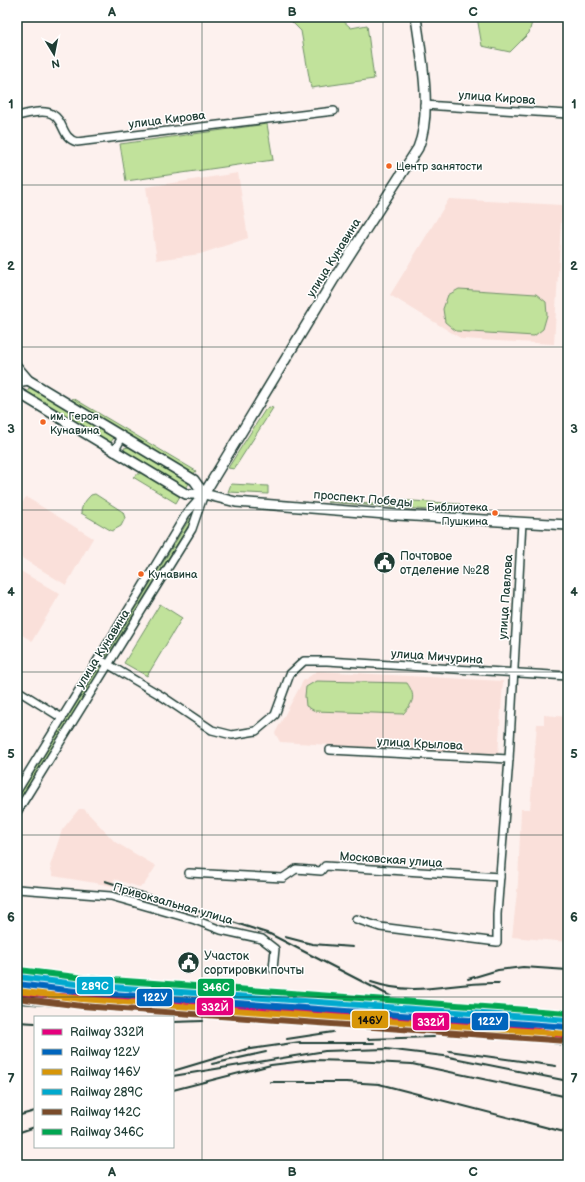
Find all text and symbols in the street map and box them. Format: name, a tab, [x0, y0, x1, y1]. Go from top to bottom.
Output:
text: A	[107, 4, 116, 20]
text: B	[287, 4, 297, 20]
text: C	[468, 4, 478, 20]
north arrow	[34, 34, 74, 74]
text: N	[50, 56, 61, 70]
street label: улица Кирова	[458, 88, 536, 108]
text: 1	[8, 96, 14, 112]
text: 1	[571, 96, 577, 112]
street label: улица Кирова	[128, 108, 206, 132]
place label: Центр занятости	[396, 160, 482, 173]
marker: Центр занятости	[384, 161, 394, 171]
street label: улица Кунавина	[304, 216, 364, 300]
text: 2	[7, 258, 15, 274]
text: 2	[570, 258, 578, 274]
place label: им. Героя Кунавина	[50, 410, 100, 437]
marker: им. Героя Кунавина	[38, 417, 48, 427]
text: 3	[7, 421, 15, 437]
text: 3	[570, 421, 578, 437]
street label: проспект Победы	[313, 487, 413, 511]
place label: Библиотека Пушкина	[427, 501, 488, 528]
marker: Библиотека Пушкина	[490, 508, 500, 518]
place label: Почтовое отделение №28	[400, 549, 489, 578]
public building icon: Почтовое отделение №28	[372, 550, 398, 576]
street label: улица Павлова	[496, 554, 516, 640]
place label: Кунавина	[148, 568, 198, 581]
marker: Кунавина	[136, 569, 146, 579]
text: 4	[7, 584, 15, 600]
text: 4	[570, 584, 578, 600]
street label: улица Кунавина	[73, 607, 133, 691]
street label: улица Мичурина	[390, 646, 484, 668]
street label: улица Крылова	[377, 734, 463, 754]
text: 5	[7, 746, 15, 762]
text: 5	[570, 746, 578, 762]
street label: Московская улица	[339, 849, 443, 871]
street label: Привокзальная улица	[111, 880, 235, 928]
text: 6	[7, 909, 15, 925]
text: 6	[570, 909, 578, 925]
place label: Участок сортировки почты	[204, 949, 304, 978]
public building icon: Участок сортировки почты	[175, 950, 201, 976]
line badge: 289С	[76, 976, 114, 995]
line badge: 346С	[197, 978, 235, 997]
text: 289С	[81, 980, 109, 993]
text: 346С	[202, 981, 230, 994]
line badge: 122У	[136, 988, 173, 1007]
text: 122У	[143, 991, 167, 1004]
line badge: 332Й	[196, 997, 234, 1016]
text: 332Й	[201, 1000, 229, 1014]
line badge: 146У	[351, 1010, 389, 1029]
line badge: 332Й	[412, 1012, 450, 1031]
line badge: 122У	[471, 1012, 509, 1031]
text: 146У	[358, 1014, 382, 1027]
text: 332Й	[417, 1015, 445, 1029]
text: 122У	[478, 1015, 502, 1028]
legend	[34, 1016, 174, 1148]
text: Railway 332Й	[70, 1025, 144, 1040]
text: Railway 122У	[70, 1045, 140, 1060]
text: Railway 146У	[70, 1065, 141, 1080]
text: 7	[7, 1071, 15, 1087]
text: 7	[570, 1071, 578, 1087]
text: Railway 289С	[70, 1085, 143, 1100]
text: Railway 142С	[70, 1105, 141, 1120]
text: Railway 346С	[70, 1125, 144, 1140]
text: A	[107, 1164, 116, 1180]
text: B	[287, 1164, 297, 1180]
text: C	[468, 1164, 478, 1180]

